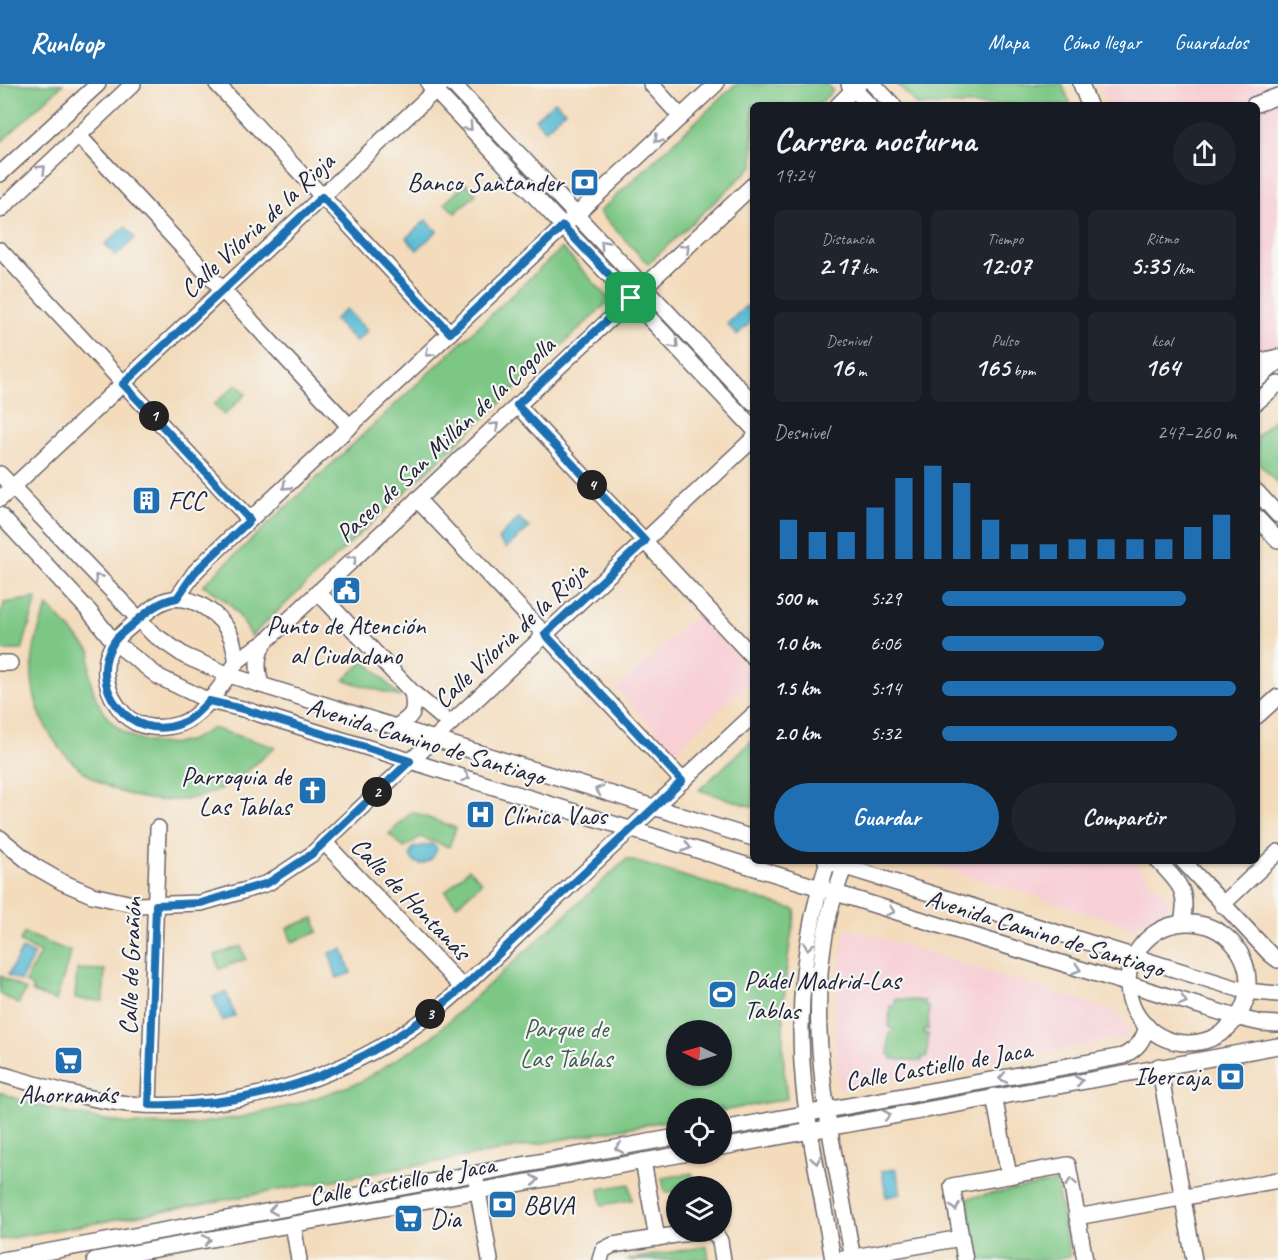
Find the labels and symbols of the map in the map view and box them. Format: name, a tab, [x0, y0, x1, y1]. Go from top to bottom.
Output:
one-way arrow	[462, 120, 473, 130]
one-way arrow	[654, 132, 665, 143]
street label: Calle Viloria de la Rioja	[173, 144, 343, 305]
one-way arrow	[36, 165, 46, 176]
place label: Banco Santander	[407, 166, 566, 199]
bank icon: Banco Santander	[568, 166, 600, 198]
one-way arrow	[600, 241, 611, 251]
one-way arrow	[679, 244, 690, 255]
pin	[605, 272, 656, 323]
street label: Paseo de San Millán de la Cogolla	[329, 328, 563, 550]
one-way arrow	[668, 339, 679, 349]
one-way arrow	[425, 346, 435, 357]
pin: 1	[139, 401, 169, 431]
one-way arrow	[488, 422, 498, 433]
pin: 4	[577, 470, 607, 500]
one-way arrow	[283, 479, 293, 490]
building icon: FCC	[131, 484, 163, 516]
place label: FCC	[168, 484, 208, 517]
street label: Calle Viloria de la Rioja	[426, 554, 596, 715]
one-way arrow	[345, 556, 356, 567]
one-way arrow	[94, 574, 105, 584]
public building icon: Punto de Atención al Ciudadano	[330, 575, 362, 607]
place label: Punto de Atención al Ciudadano	[267, 609, 427, 672]
street label: Avenida Camino de Santiago	[303, 690, 551, 794]
place label: Parroquia de Las Tablas	[181, 760, 293, 823]
one-way arrow	[460, 770, 471, 782]
church icon: Parroquia de Las Tablas	[296, 775, 328, 807]
pin: 2	[362, 777, 392, 807]
one-way arrow	[594, 785, 605, 797]
hospital icon: Clínica Vaos	[465, 799, 497, 831]
place label: Clínica Vaos	[502, 799, 609, 832]
street label: Calle de Hontanás	[344, 830, 479, 968]
one-way arrow	[681, 840, 692, 852]
street label: Avenida Camino de Santiago	[922, 882, 1170, 986]
street label: Calle de Grañón	[112, 895, 149, 1036]
one-way arrow	[885, 904, 896, 916]
one-way arrow	[802, 941, 814, 950]
one-way arrow	[1071, 962, 1082, 974]
place label: Pádel Madrid-Las Tablas	[744, 964, 902, 1027]
sports icon: Pádel Madrid-Las Tablas	[707, 979, 739, 1011]
one-way arrow	[1177, 994, 1188, 1006]
pin: 3	[415, 999, 445, 1029]
park label: Parque de Las Tablas	[520, 1012, 614, 1075]
north arrow	[666, 1020, 732, 1086]
street label: Calle Castiello de Jaca	[842, 1032, 1036, 1098]
supermarket icon: Ahorramás	[52, 1044, 84, 1076]
place label: Ibercaja	[1134, 1060, 1212, 1093]
bank icon: Ibercaja	[1215, 1060, 1247, 1092]
one-way arrow	[998, 1071, 1008, 1084]
one-way arrow	[1073, 1075, 1083, 1088]
place label: Ahorramás	[19, 1078, 119, 1111]
one-way arrow	[882, 1110, 891, 1122]
one-way arrow	[614, 1141, 624, 1154]
street label: Calle Castiello de Jaca	[306, 1147, 500, 1213]
one-way arrow	[809, 1155, 822, 1165]
one-way arrow	[530, 1174, 540, 1187]
one-way arrow	[1065, 1177, 1078, 1187]
bank icon: BBVA	[486, 1189, 518, 1221]
place label: BBVA	[523, 1189, 576, 1222]
supermarket icon: Dia	[393, 1202, 425, 1234]
place label: Dia	[430, 1202, 462, 1235]
one-way arrow	[269, 1203, 279, 1216]
one-way arrow	[949, 1203, 961, 1212]
one-way arrow	[202, 1234, 212, 1246]

